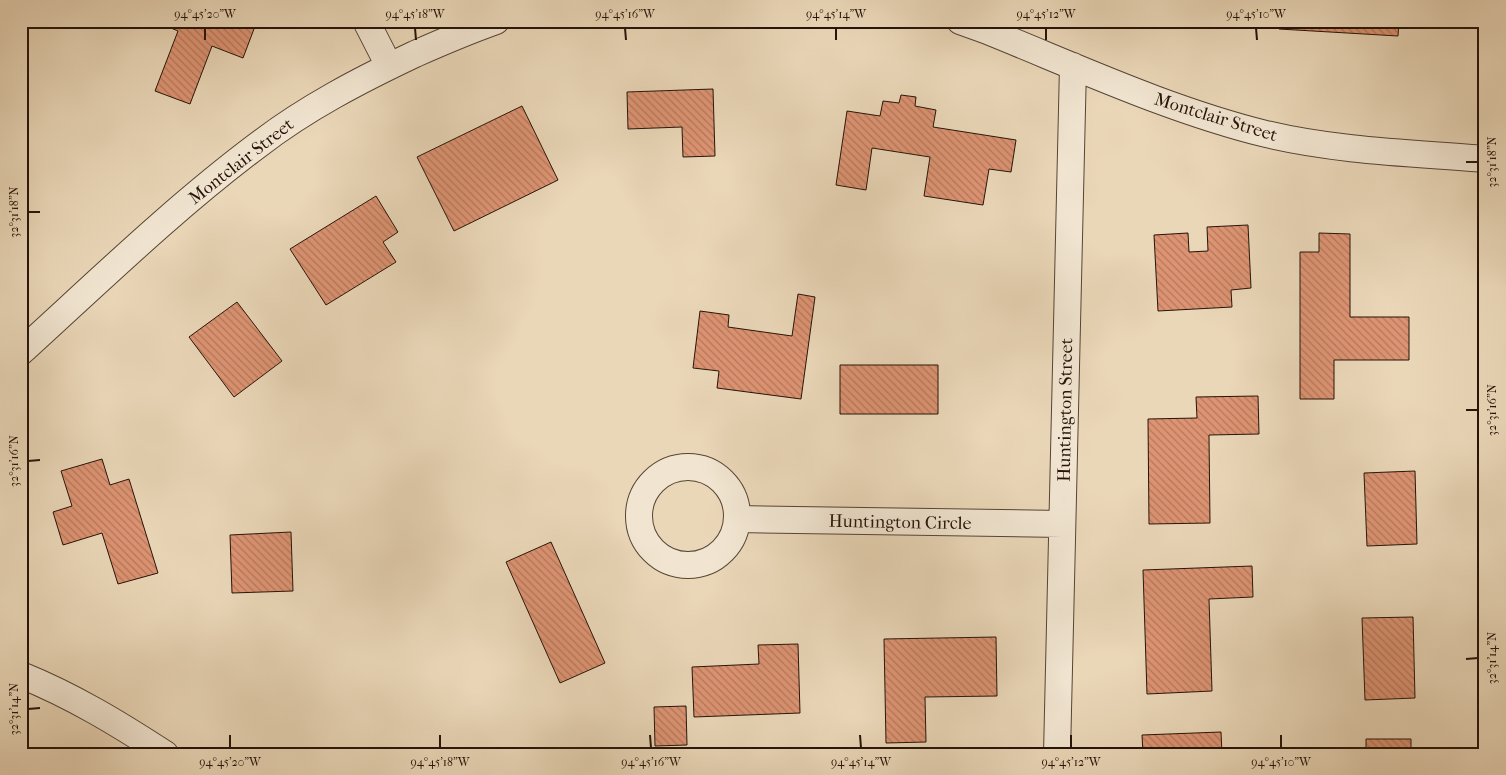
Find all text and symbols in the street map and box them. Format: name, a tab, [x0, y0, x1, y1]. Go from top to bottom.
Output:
text: 94°45'20"W	[174, 7, 237, 21]
text: 94°45'18"W	[386, 7, 446, 21]
text: 94°45'16"W	[595, 7, 656, 21]
text: 94°45'14"W	[806, 7, 867, 21]
text: 94°45'12"W	[1016, 7, 1077, 21]
text: 94°45'10"W	[1226, 7, 1287, 21]
street label: Montclair Street	[1152, 89, 1280, 146]
street label: Montclair Street	[185, 114, 298, 209]
text: 32°31'18"N	[1485, 136, 1499, 188]
text: 32°31'18"N	[7, 186, 21, 238]
street label: Huntington Street	[1054, 337, 1077, 482]
text: 32°31'16"N	[1485, 384, 1499, 436]
text: 32°31'16"N	[7, 435, 21, 487]
street label: Huntington Circle	[828, 511, 972, 534]
text: 32°31'14"N	[1485, 632, 1499, 684]
text: 32°31'14"N	[7, 683, 21, 735]
text: 94°45'20"W	[199, 755, 262, 769]
text: 94°45'18"W	[411, 755, 471, 769]
text: 94°45'16"W	[621, 755, 682, 769]
text: 94°45'14"W	[831, 755, 892, 769]
text: 94°45'12"W	[1041, 755, 1102, 769]
text: 94°45'10"W	[1251, 755, 1312, 769]

